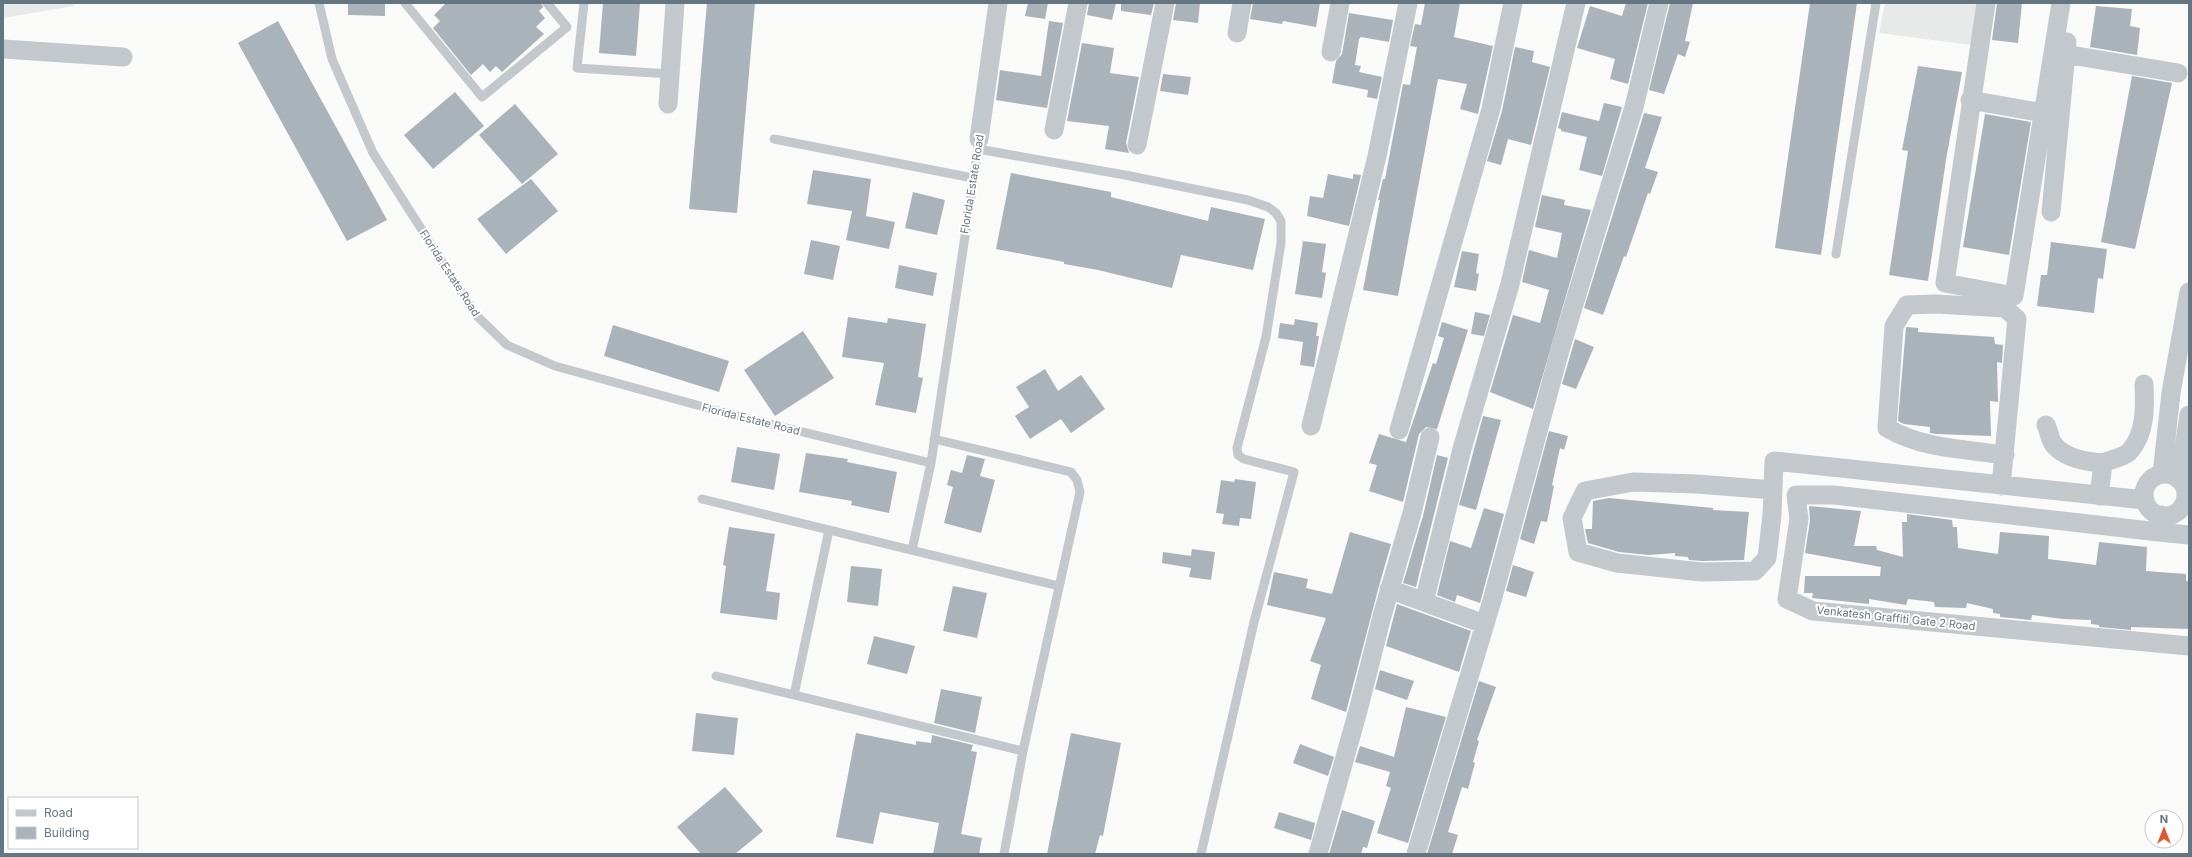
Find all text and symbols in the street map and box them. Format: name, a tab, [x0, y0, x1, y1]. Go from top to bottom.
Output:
street label: Florida Estate Road	[957, 133, 987, 235]
street label: Florida Estate Road	[417, 227, 483, 319]
street label: Florida Estate Road	[701, 400, 801, 438]
street label: Venkatesh Graffiti Gate 2 Road	[1816, 603, 1976, 633]
legend	[8, 797, 138, 849]
text: Road	[44, 805, 73, 820]
north arrow	[2144, 809, 2184, 849]
text: N	[2160, 812, 2168, 826]
text: Building	[44, 825, 89, 840]

